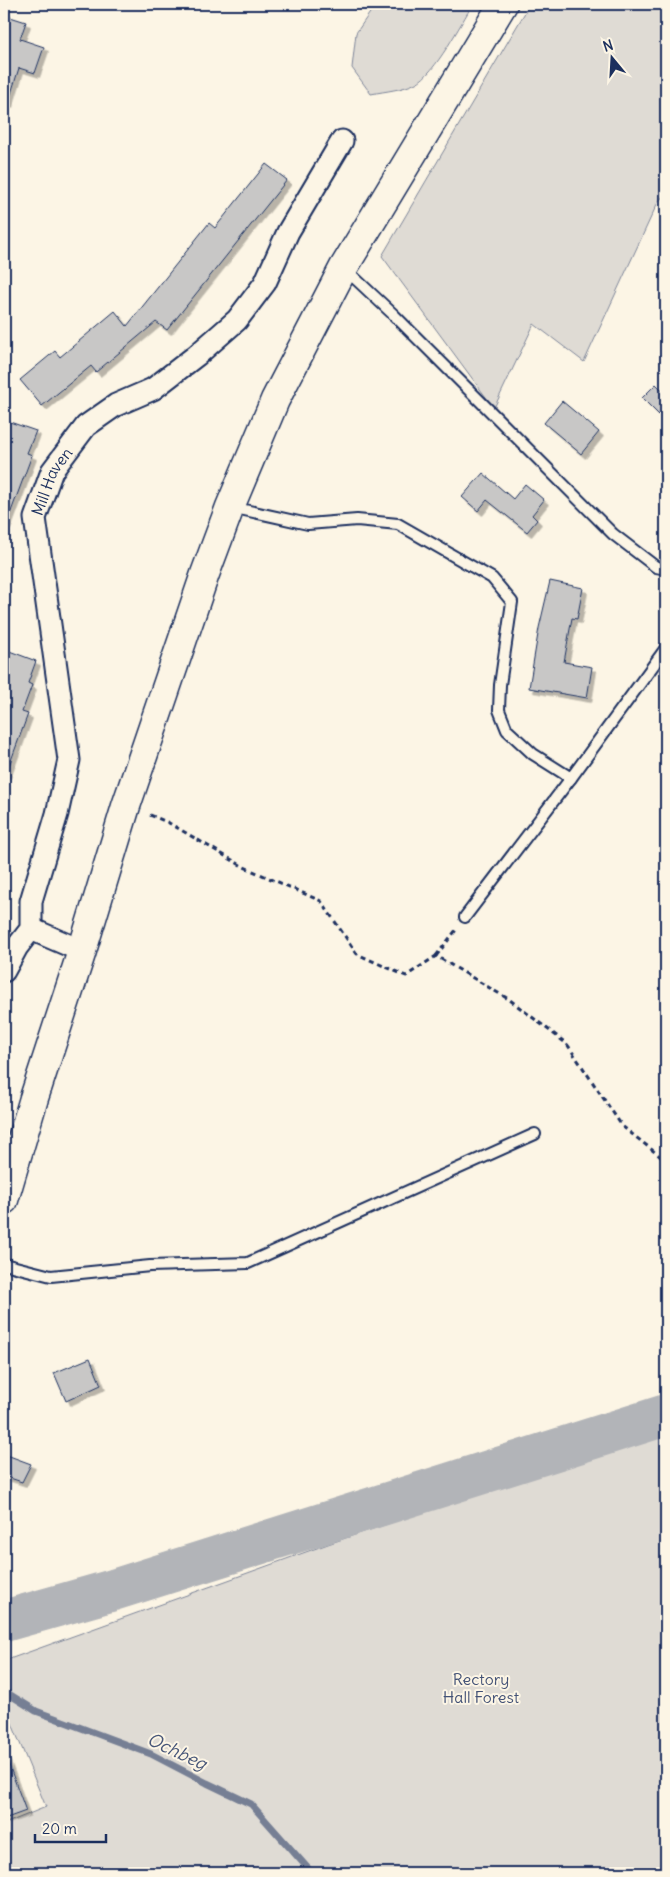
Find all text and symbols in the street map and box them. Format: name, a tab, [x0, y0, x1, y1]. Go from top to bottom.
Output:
north arrow	[588, 32, 638, 82]
text: N	[601, 36, 615, 56]
street label: Mill Haven	[27, 443, 76, 518]
park label: Rectory Hall Forest	[443, 1669, 520, 1707]
water label: Ochbeg	[144, 1727, 212, 1776]
scale bar	[35, 1812, 106, 1844]
text: 20 m	[42, 1819, 77, 1838]

